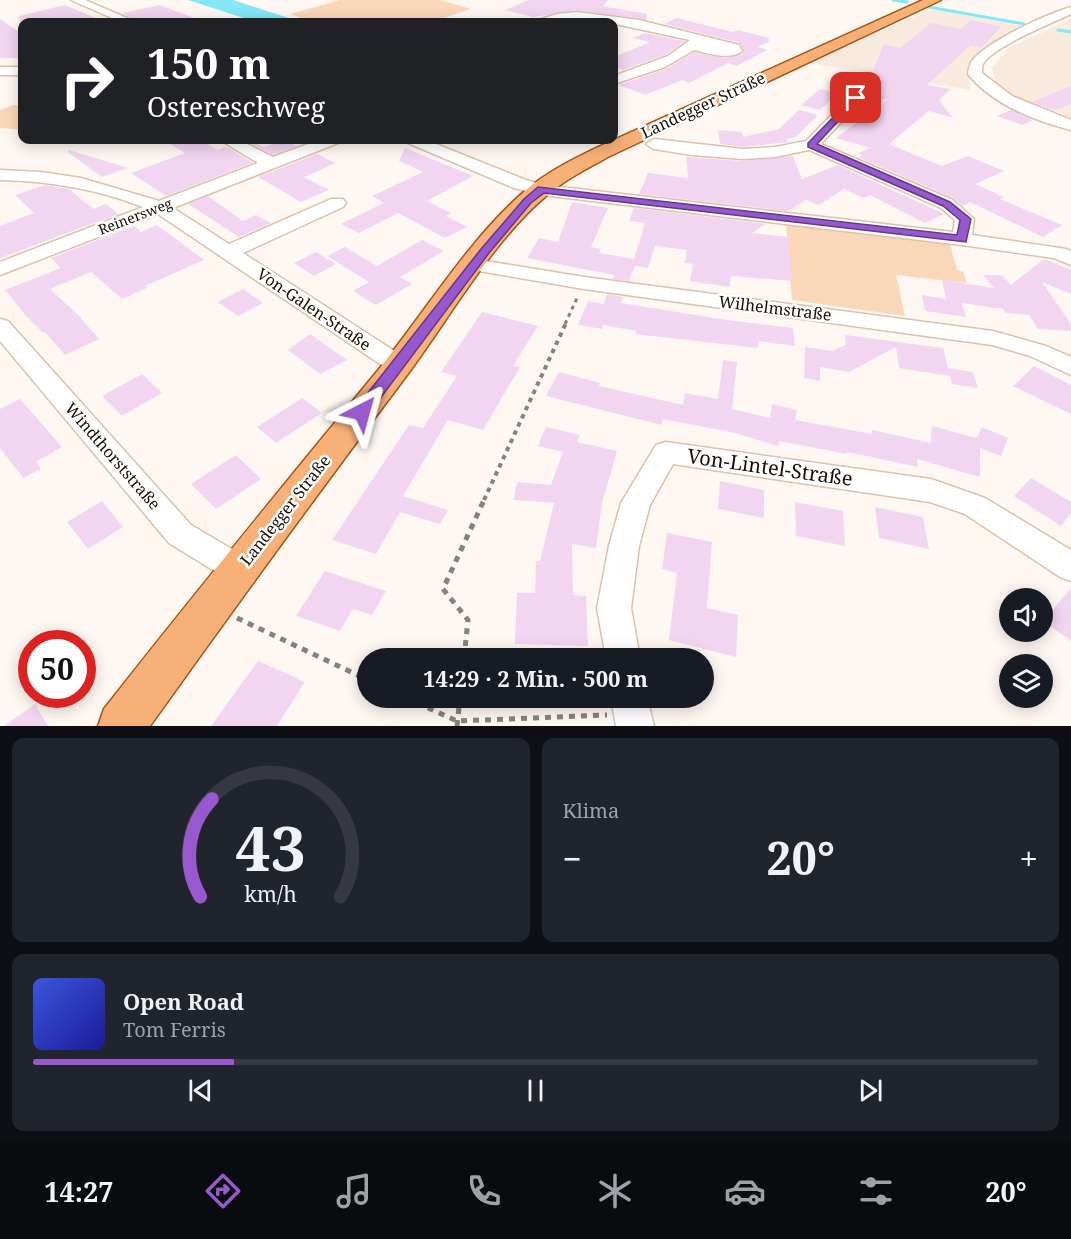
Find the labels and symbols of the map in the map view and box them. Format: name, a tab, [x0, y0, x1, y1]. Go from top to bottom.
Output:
street label: Landegger Straße	[637, 67, 769, 143]
pin	[830, 72, 881, 123]
street label: Reinersweg	[95, 193, 175, 239]
street label: Von-Galen-Straße	[253, 263, 375, 355]
street label: Wilhelmstraße	[717, 290, 833, 326]
position arrow	[330, 380, 394, 444]
street label: Windthorststraße	[60, 398, 166, 514]
street label: Von-Lintel-Straße	[686, 442, 854, 492]
street label: Landegger Straße	[235, 450, 335, 570]
speed limit sign: 50	[18, 630, 96, 708]

